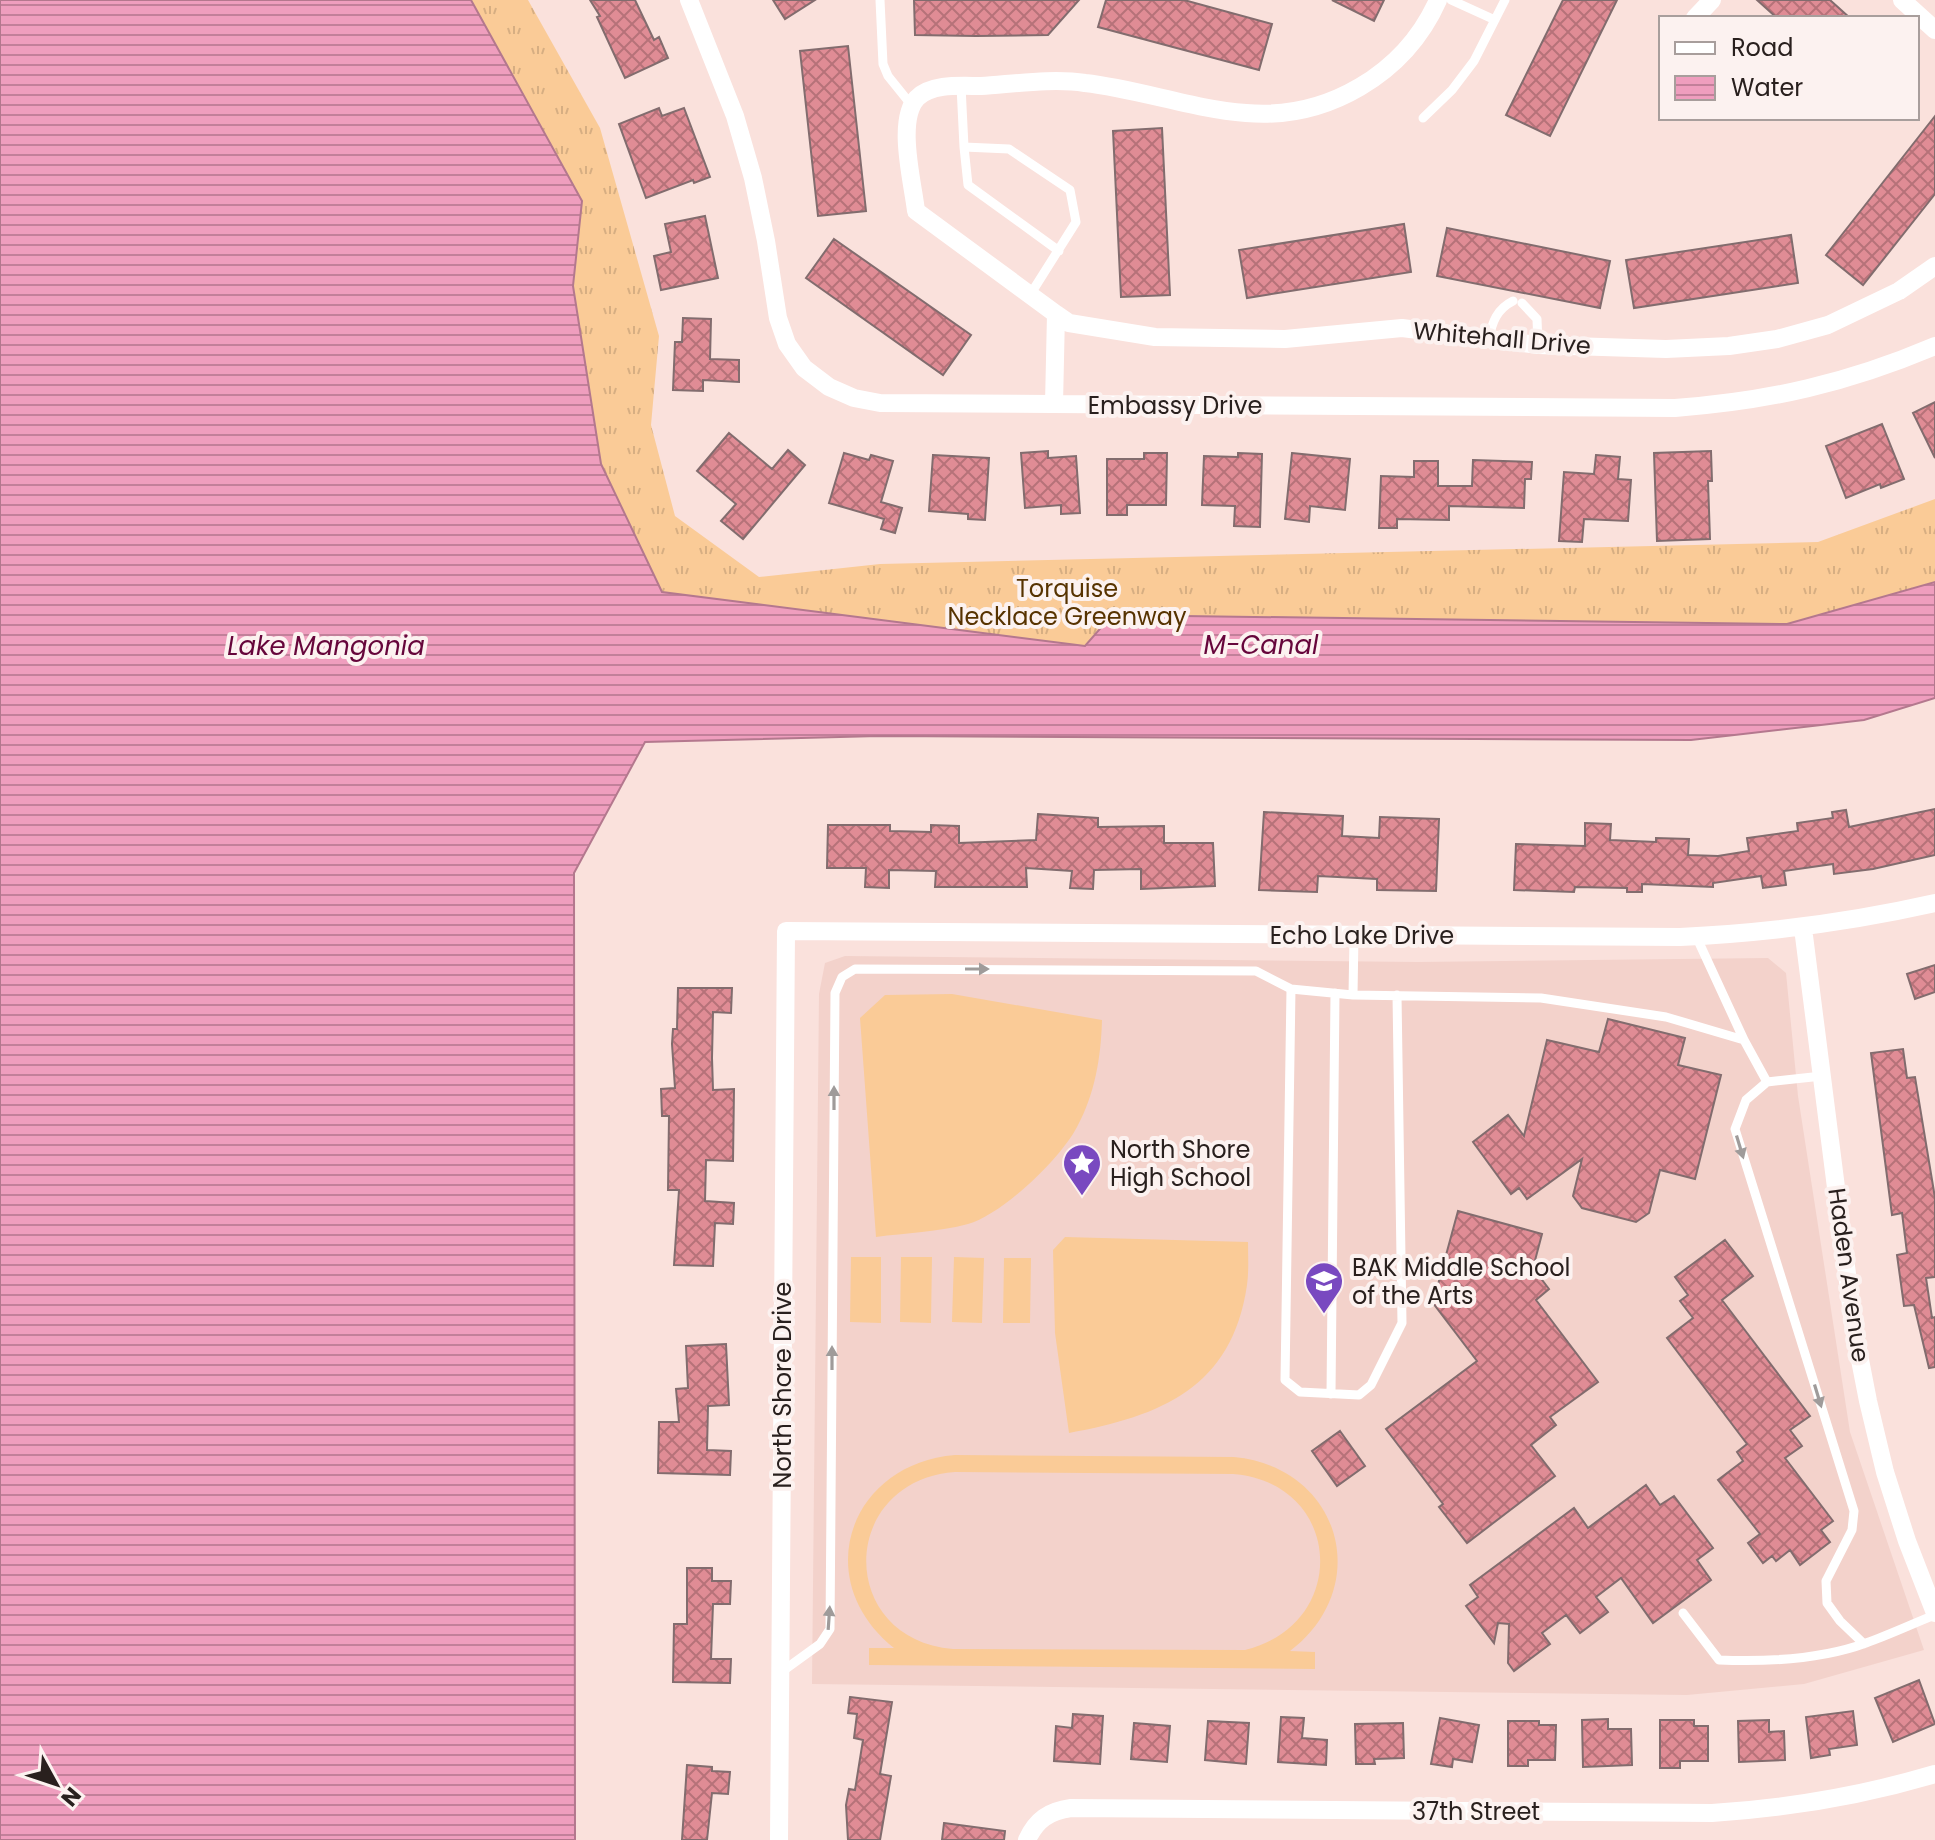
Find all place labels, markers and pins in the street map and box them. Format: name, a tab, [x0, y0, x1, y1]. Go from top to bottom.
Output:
place label: North Shore High School	[1110, 1133, 1251, 1194]
place icon: North Shore High School	[1061, 1142, 1103, 1197]
place label: BAK Middle School of the Arts	[1352, 1251, 1571, 1312]
school or university icon: BAK Middle School of the Arts	[1303, 1260, 1345, 1315]

